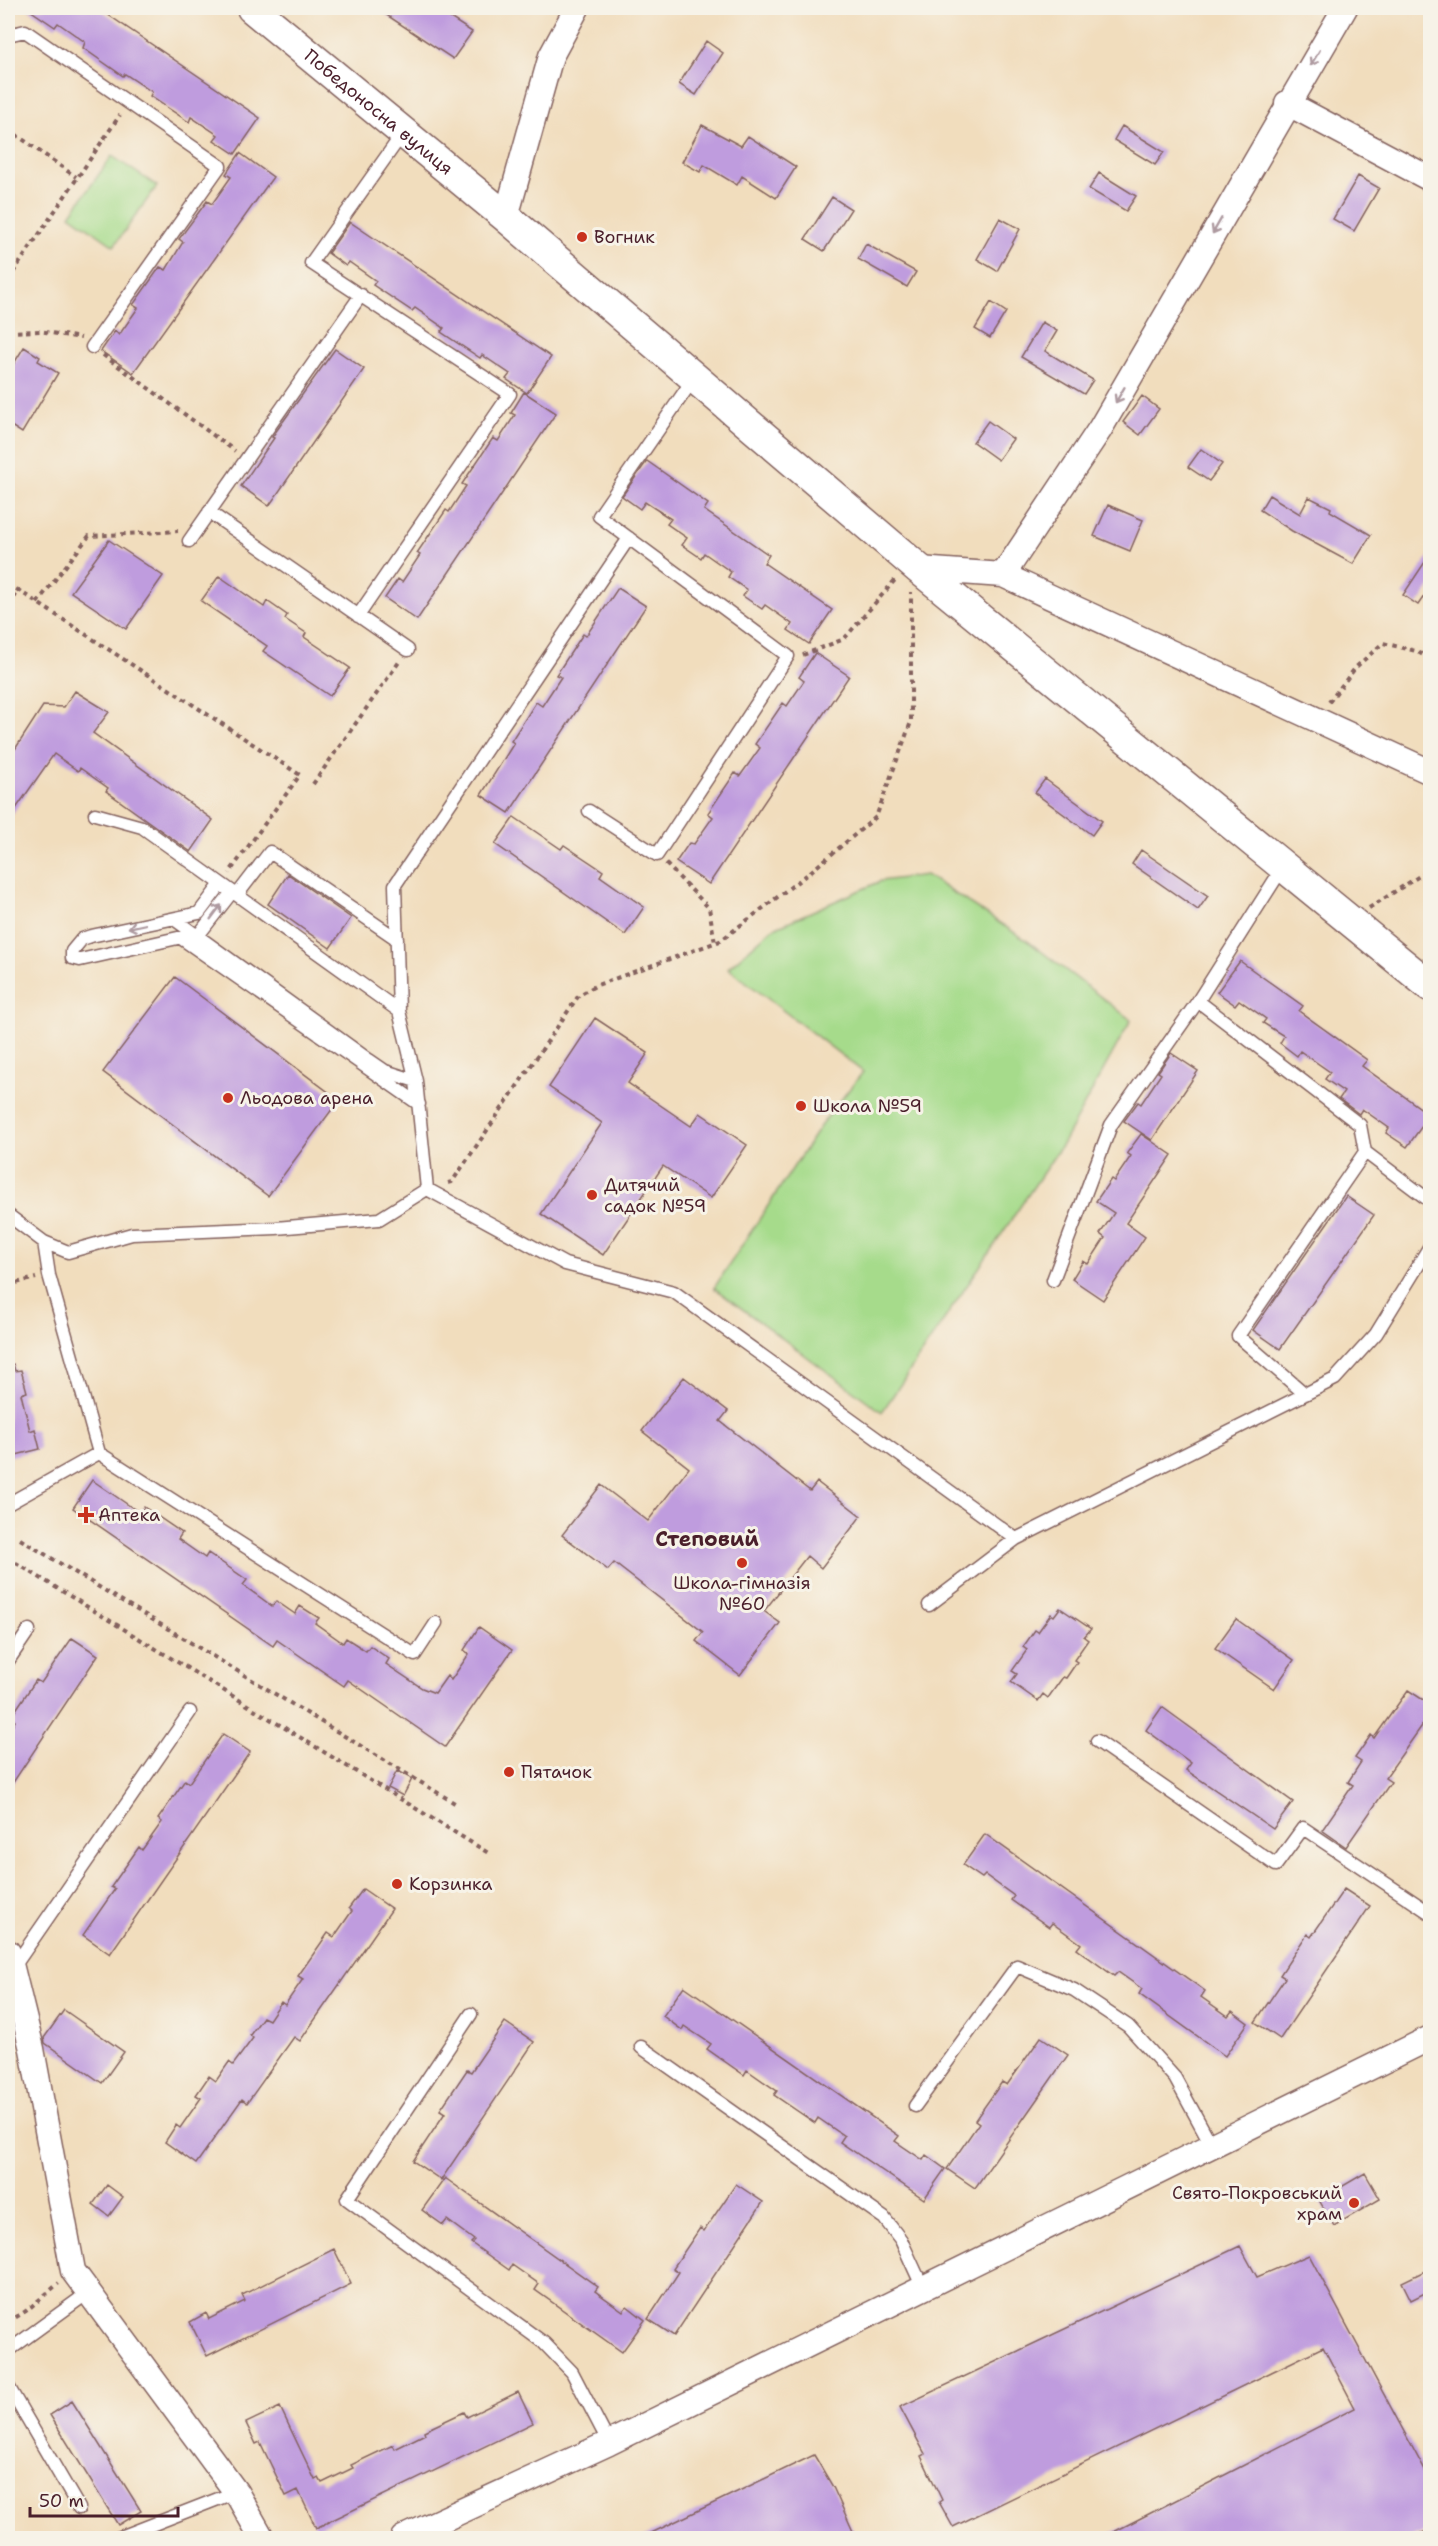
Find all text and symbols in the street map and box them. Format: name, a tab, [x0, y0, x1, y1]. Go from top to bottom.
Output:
street label: Победоносна вулиця	[299, 44, 458, 181]
one-way arrow	[1308, 49, 1320, 66]
one-way arrow	[1211, 217, 1223, 234]
place label: Вогник	[594, 225, 655, 249]
marker: Вогник	[575, 230, 589, 244]
one-way arrow	[1113, 386, 1125, 403]
one-way arrow	[210, 905, 222, 921]
one-way arrow	[127, 921, 147, 932]
place label: Льодова арена	[240, 1086, 373, 1110]
marker: Льодова арена	[221, 1091, 235, 1105]
place label: Школа №59	[813, 1094, 922, 1118]
marker: Школа №59	[794, 1099, 808, 1113]
place label: Дитячий садок №59	[604, 1173, 706, 1218]
marker: Дитячий садок №59	[585, 1188, 599, 1202]
place label: Аптека	[98, 1503, 160, 1527]
marker: Аптека	[79, 1508, 93, 1522]
district label: Степовий	[655, 1525, 759, 1553]
marker: Школа-гімназія №60	[735, 1556, 749, 1570]
place label: Школа-гімназія №60	[673, 1571, 811, 1616]
place label: Пятачок	[521, 1760, 592, 1784]
marker: Пятачок	[502, 1765, 516, 1779]
place label: Корзинка	[409, 1872, 492, 1896]
marker: Корзинка	[390, 1877, 404, 1891]
place label: Свято-Покровський храм	[1172, 2181, 1342, 2226]
marker: Свято-Покровський храм	[1347, 2196, 1361, 2210]
scale bar	[30, 2480, 178, 2518]
text: 50 m	[39, 2489, 84, 2513]

